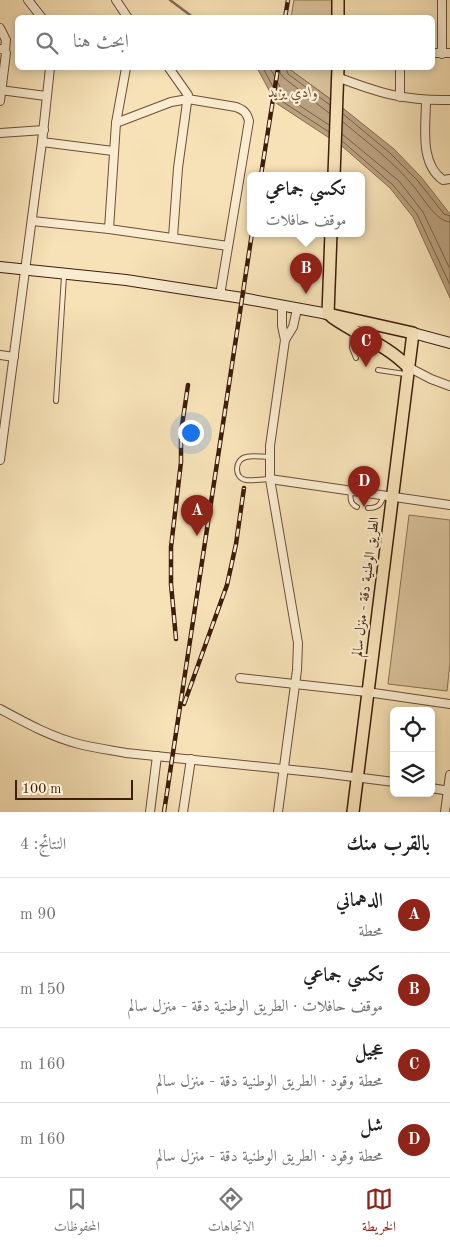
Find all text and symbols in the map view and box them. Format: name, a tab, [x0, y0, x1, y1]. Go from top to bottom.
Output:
search box	[15, 15, 435, 70]
icon: search	[33, 29, 61, 57]
text: ابحث هنا	[73, 33, 129, 52]
water label: وادي يزيد	[268, 86, 318, 104]
popup	[247, 172, 365, 237]
text: تكسي جماعي	[266, 181, 345, 200]
text: موقف حافلات	[266, 213, 346, 229]
pin: B	[290, 253, 322, 294]
pin: C	[350, 326, 382, 367]
your location	[178, 420, 204, 446]
pin: D	[348, 466, 380, 507]
pin: A	[181, 495, 213, 536]
street label: الطريق الوطنية دقة - منزل سالم	[350, 516, 386, 658]
map controls	[390, 707, 435, 797]
button: locate	[390, 707, 435, 752]
button: layers	[390, 752, 435, 797]
scale bar	[15, 777, 132, 800]
text: 100 m	[22, 782, 61, 796]
text: بالقرب منك	[347, 834, 430, 855]
text: النتائج: 4	[20, 837, 66, 853]
text: الدهماني	[336, 892, 383, 911]
text: 90 m	[20, 907, 56, 923]
text: A	[408, 907, 420, 923]
text: محطة	[358, 924, 383, 940]
text: تكسي جماعي	[303, 967, 383, 986]
text: 150 m	[20, 982, 65, 998]
text: B	[408, 982, 420, 998]
text: موقف حافلات · الطريق الوطنية دقة - منزل سالم	[128, 999, 383, 1015]
text: عجيل	[355, 1042, 383, 1061]
text: 160 m	[20, 1057, 65, 1073]
text: C	[409, 1057, 419, 1073]
text: محطة وقود · الطريق الوطنية دقة - منزل سالم	[156, 1074, 383, 1090]
text: شل	[360, 1117, 383, 1136]
text: 160 m	[20, 1132, 65, 1148]
text: D	[408, 1132, 420, 1148]
text: محطة وقود · الطريق الوطنية دقة - منزل سالم	[156, 1149, 383, 1165]
tab: المحفوظات	[54, 1185, 100, 1240]
tab: الاتجاهات	[208, 1185, 254, 1240]
tab: الخريطة	[362, 1185, 396, 1240]

